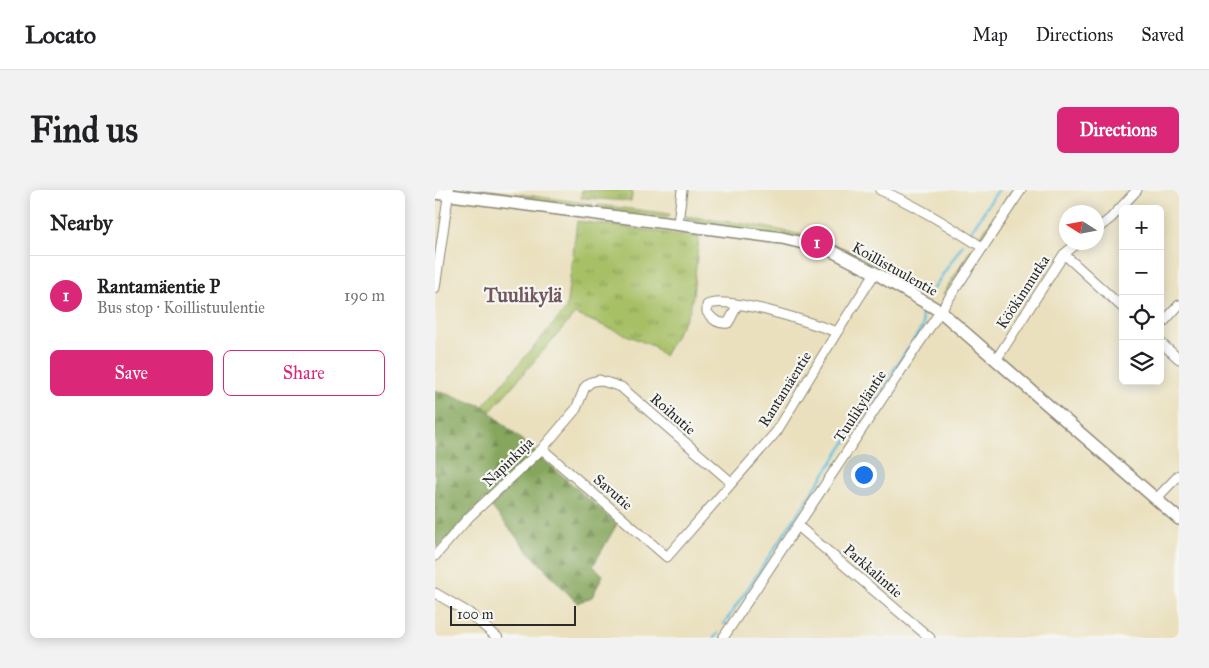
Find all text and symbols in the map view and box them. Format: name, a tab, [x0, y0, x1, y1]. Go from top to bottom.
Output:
text: Locato	[25, 20, 96, 50]
text: Map	[972, 24, 1008, 46]
text: Directions	[1036, 24, 1113, 46]
text: Saved	[1141, 24, 1184, 46]
button: Directions	[1057, 107, 1179, 153]
text: Find us	[30, 109, 138, 152]
north arrow	[1059, 205, 1104, 250]
map controls	[1119, 205, 1164, 385]
button: +	[1119, 205, 1164, 250]
text: Nearby	[50, 210, 113, 236]
pin: 1	[801, 223, 833, 261]
street label: Koillistuulentie	[849, 238, 941, 300]
button: −	[1119, 250, 1164, 295]
street label: Köökinmutka	[993, 251, 1054, 332]
text: Rantamäentie P	[97, 275, 220, 298]
district label: Tuulikylä	[483, 283, 563, 308]
text: 1	[63, 286, 69, 305]
text: 190 m	[344, 286, 385, 305]
button: locate	[1119, 295, 1164, 340]
text: Bus stop · Koillistuulentie	[97, 298, 265, 317]
button: layers	[1119, 340, 1164, 385]
street label: Rantamäentie	[755, 348, 815, 430]
button: Save	[50, 350, 213, 396]
button: Share	[223, 350, 385, 396]
street label: Tuulikyläntie	[830, 367, 890, 445]
street label: Roihutie	[647, 389, 699, 439]
street label: Napinkuja	[479, 433, 538, 490]
your location	[851, 462, 877, 488]
street label: Savutie	[590, 470, 636, 514]
street label: Parkkalintie	[840, 540, 906, 602]
scale bar	[450, 603, 576, 626]
text: 100 m	[457, 606, 494, 623]

